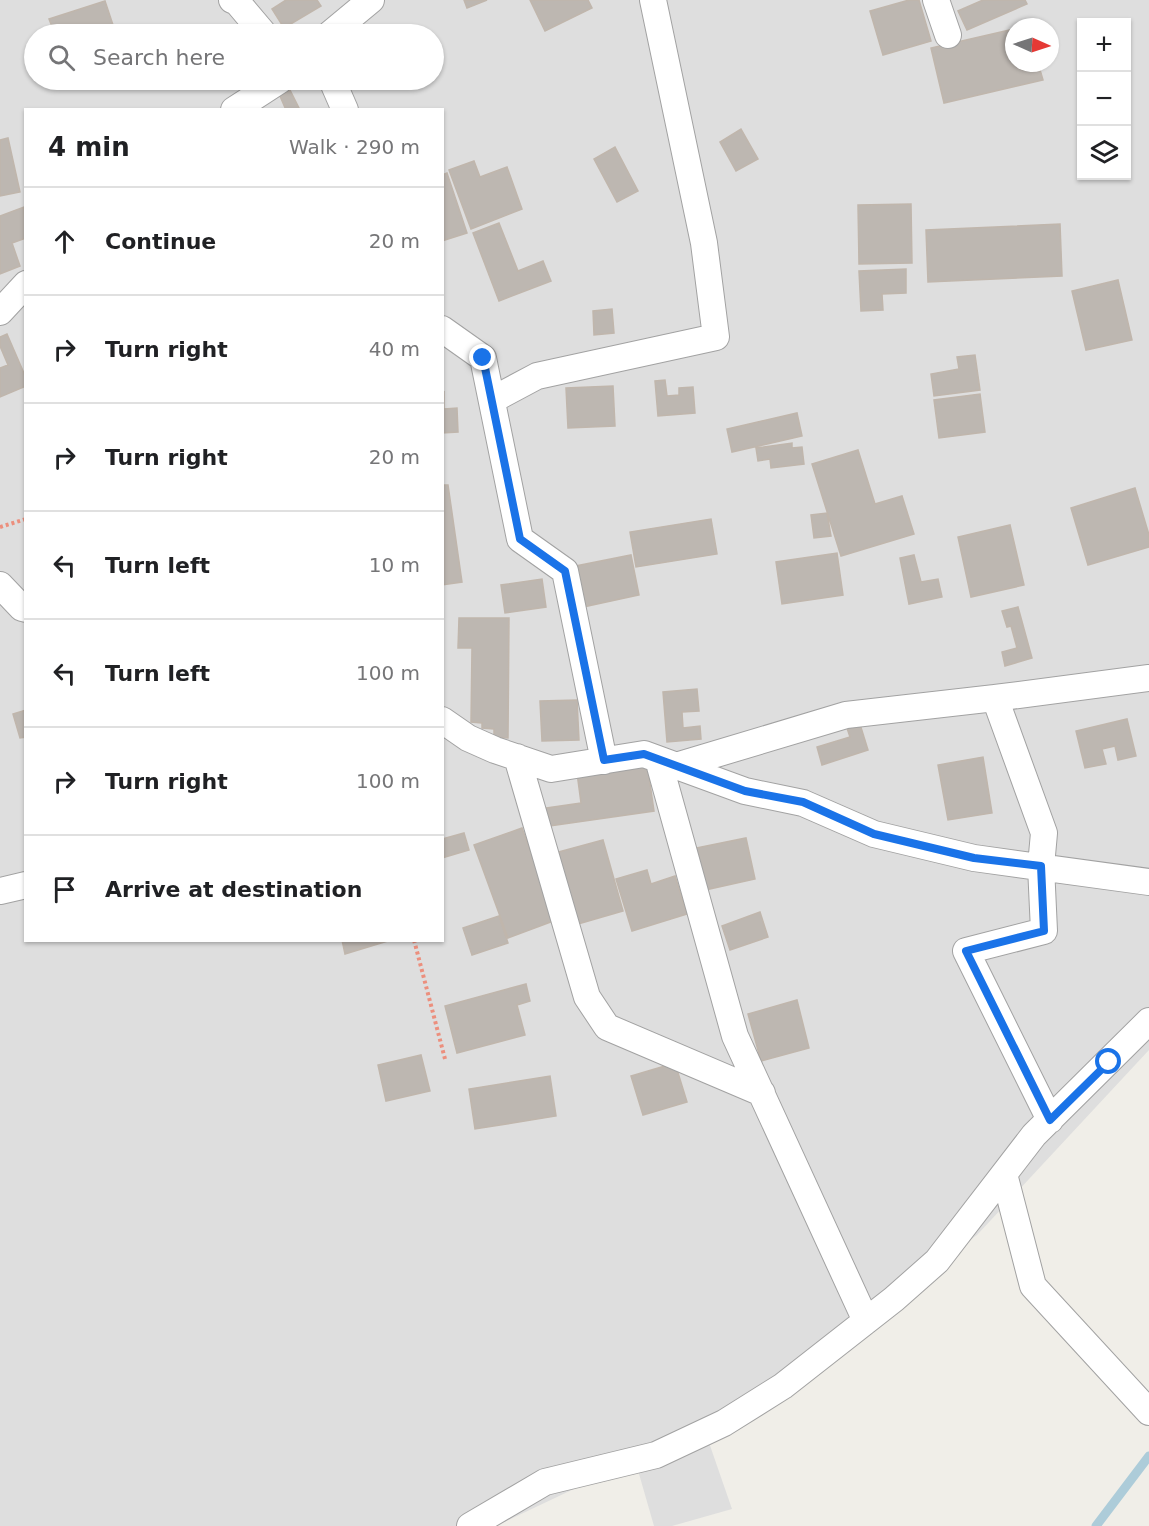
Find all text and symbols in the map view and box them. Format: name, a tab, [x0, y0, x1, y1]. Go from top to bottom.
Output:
north arrow	[1005, 18, 1059, 72]
map controls	[1077, 18, 1131, 180]
button: +	[1077, 18, 1131, 72]
search box	[24, 24, 444, 90]
icon: search	[45, 41, 78, 74]
text: Search here	[93, 45, 225, 70]
button: −	[1077, 72, 1131, 126]
button: layers	[1077, 126, 1131, 180]
text: 4 min	[48, 132, 130, 162]
text: Walk · 290 m	[289, 135, 420, 159]
icon: ahead	[48, 225, 81, 258]
text: Continue	[105, 229, 216, 254]
text: 20 m	[369, 229, 420, 253]
icon: right	[48, 333, 81, 366]
text: Turn right	[105, 337, 228, 362]
text: 40 m	[369, 337, 420, 361]
route end	[469, 344, 495, 370]
icon: right	[48, 441, 81, 474]
text: Turn right	[105, 445, 228, 470]
text: 20 m	[369, 445, 420, 469]
icon: left	[48, 549, 81, 582]
text: Turn left	[105, 553, 210, 578]
text: 10 m	[369, 553, 420, 577]
icon: left	[48, 657, 81, 690]
text: Turn left	[105, 661, 210, 686]
text: 100 m	[356, 661, 420, 685]
icon: right	[48, 765, 81, 798]
text: Turn right	[105, 769, 228, 794]
text: 100 m	[356, 769, 420, 793]
icon: arrive	[48, 873, 81, 906]
text: Arrive at destination	[105, 877, 362, 902]
route start	[1095, 1048, 1121, 1074]

